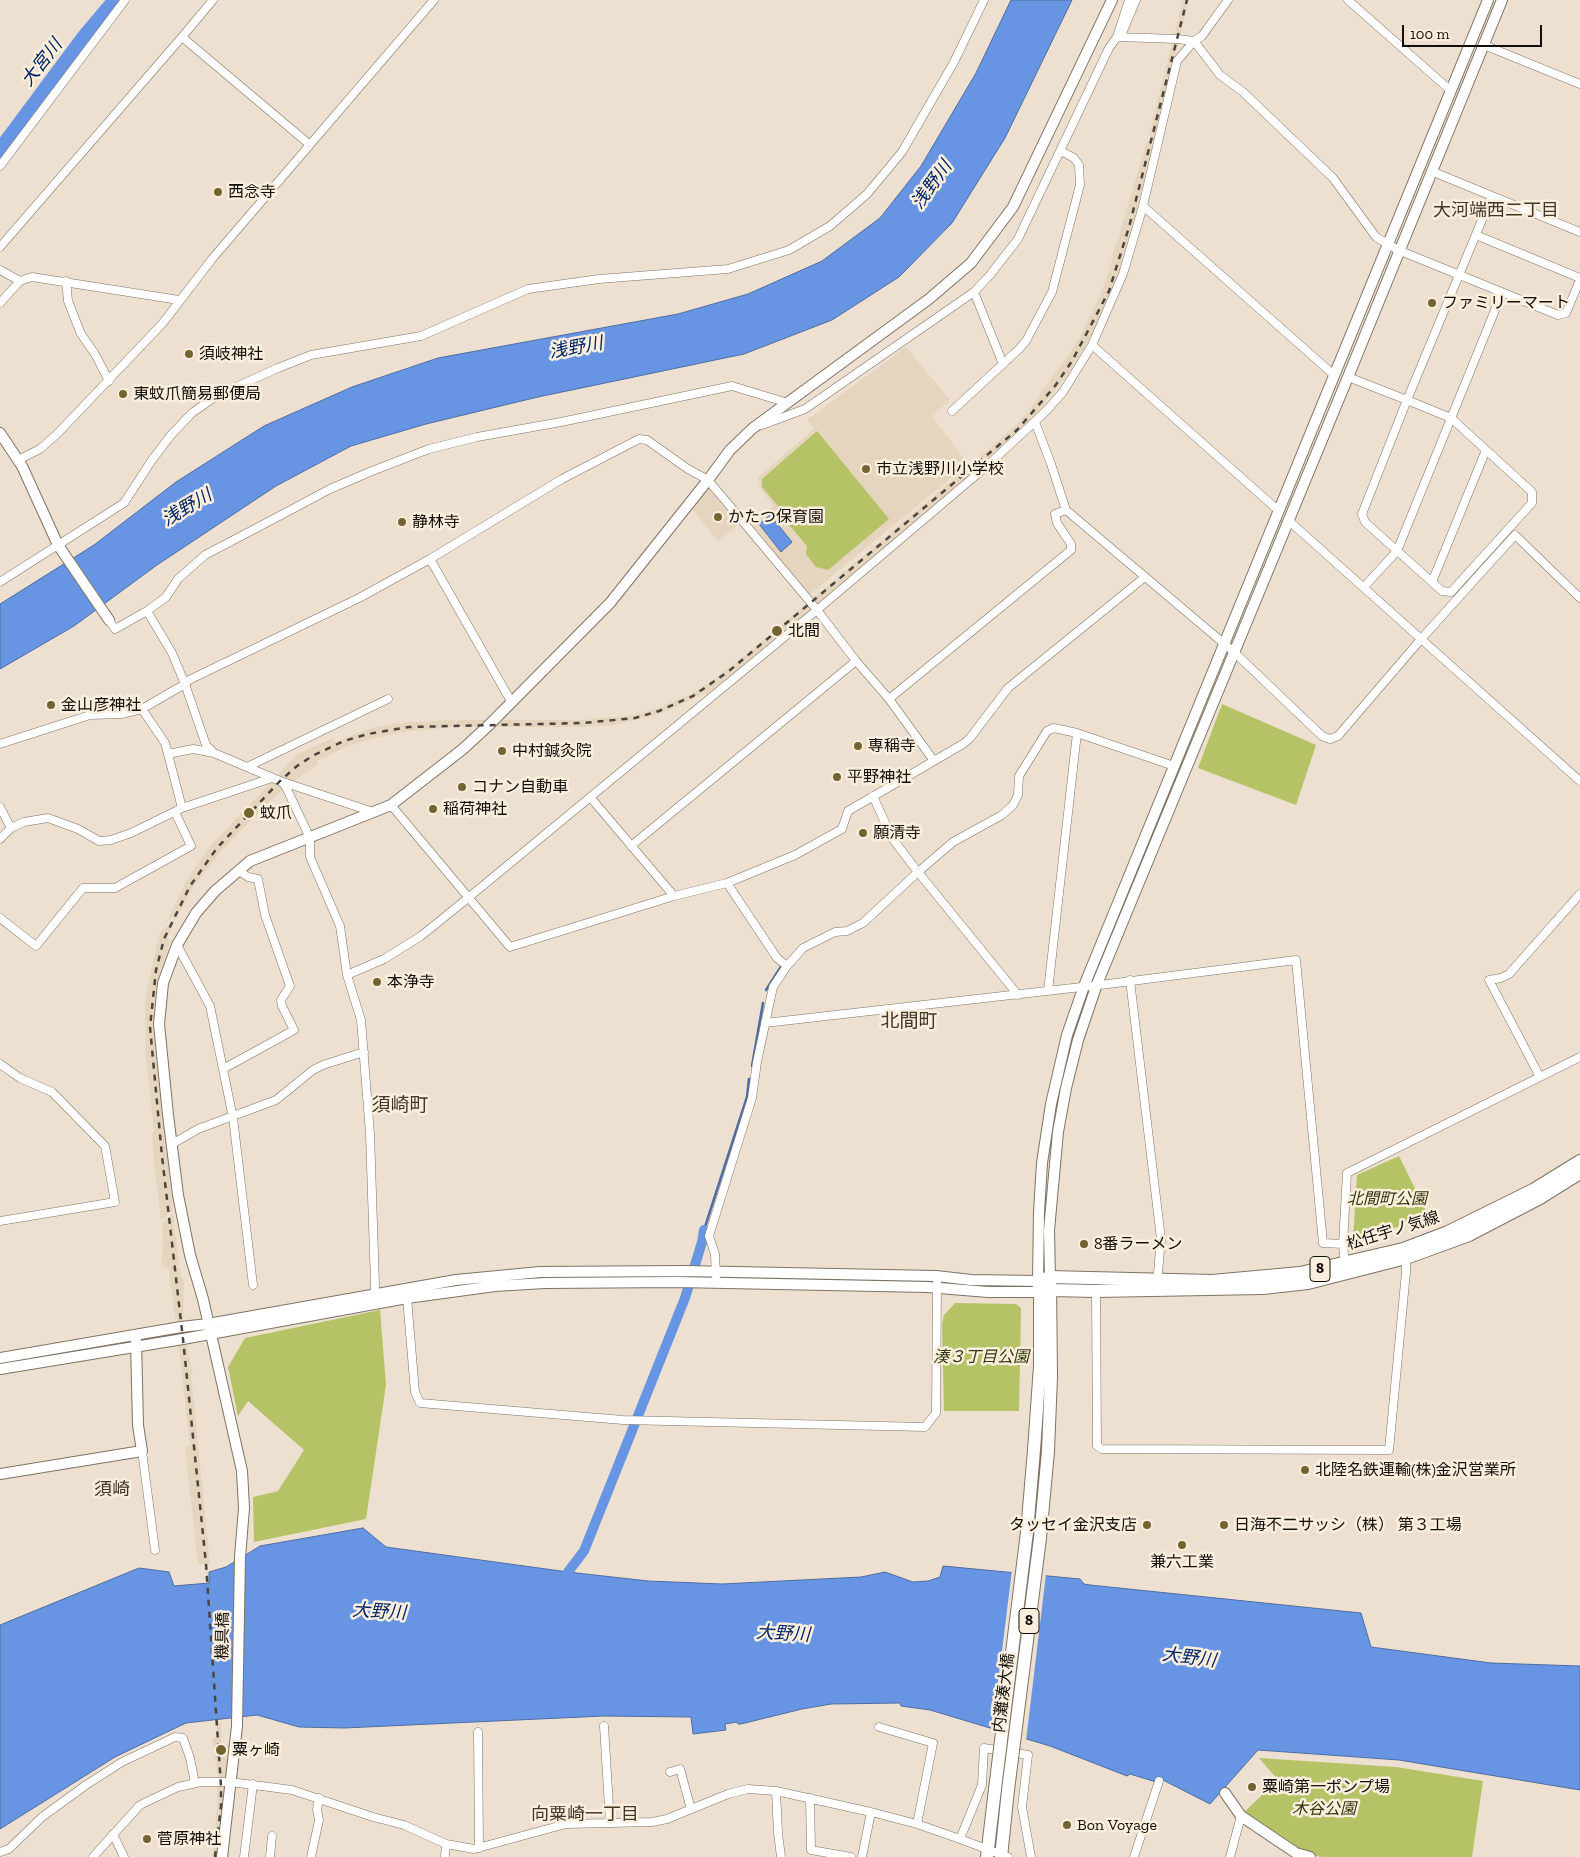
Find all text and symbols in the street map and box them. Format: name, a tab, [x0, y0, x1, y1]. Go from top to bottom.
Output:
scale bar	[1405, 15, 1545, 47]
text: 100 m	[1410, 25, 1449, 43]
water label: 大宮川	[17, 35, 67, 91]
water label: 浅野川	[907, 157, 957, 213]
place label: 西念寺	[228, 182, 276, 202]
marker: 西念寺	[212, 186, 224, 198]
district label: 大河端西二丁目	[1433, 200, 1559, 222]
place label: ファミリーマート	[1442, 293, 1570, 313]
marker: ファミリーマート	[1426, 297, 1438, 309]
water label: 浅野川	[548, 333, 604, 363]
place label: 須岐神社	[199, 344, 263, 364]
marker: 須岐神社	[183, 348, 195, 360]
place label: 東蚊爪簡易郵便局	[133, 384, 261, 404]
marker: 東蚊爪簡易郵便局	[117, 388, 129, 400]
place label: 市立浅野川小学校	[876, 459, 1004, 479]
marker: 市立浅野川小学校	[860, 463, 872, 475]
water label: 浅野川	[158, 485, 216, 531]
place label: かたつ保育園	[728, 507, 824, 527]
marker: かたつ保育園	[712, 511, 724, 523]
place label: 静林寺	[412, 512, 460, 532]
marker: 静林寺	[396, 516, 408, 528]
place label: 北間	[788, 621, 820, 641]
marker: 北間	[770, 624, 784, 638]
place label: 金山彦神社	[61, 695, 141, 715]
marker: 金山彦神社	[45, 699, 57, 711]
place label: 専稱寺	[868, 736, 916, 756]
marker: 専稱寺	[852, 740, 864, 752]
place label: 中村鍼灸院	[512, 741, 592, 761]
marker: 中村鍼灸院	[496, 745, 508, 757]
place label: 平野神社	[847, 767, 911, 787]
marker: 平野神社	[831, 771, 843, 783]
place label: コナン自動車	[472, 777, 568, 797]
marker: コナン自動車	[456, 781, 468, 793]
place label: 稲荷神社	[443, 799, 507, 819]
place label: 蚊爪	[260, 803, 292, 823]
marker: 稲荷神社	[427, 803, 439, 815]
marker: 蚊爪	[242, 806, 256, 820]
place label: 願清寺	[873, 823, 921, 843]
marker: 願清寺	[857, 827, 869, 839]
place label: 本浄寺	[387, 972, 435, 992]
marker: 本浄寺	[371, 976, 383, 988]
district label: 北間町	[881, 1011, 937, 1033]
district label: 須崎町	[372, 1095, 428, 1117]
park label: 北間町公園	[1347, 1189, 1427, 1209]
street label: 松任宇ノ気線	[1344, 1208, 1442, 1254]
place label: 8番ラーメン	[1094, 1234, 1183, 1254]
marker: 8番ラーメン	[1078, 1238, 1090, 1250]
road number: 8	[1310, 1256, 1330, 1282]
park label: 湊３丁目公園	[933, 1347, 1029, 1367]
place label: 北陸名鉄運輸(株)金沢営業所	[1315, 1460, 1516, 1480]
marker: 北陸名鉄運輸(株)金沢営業所	[1299, 1464, 1311, 1476]
district label: 須崎	[94, 1479, 130, 1501]
place label: タッセイ金沢支店	[1009, 1515, 1137, 1535]
place label: 日海不二サッシ（株） 第３工場	[1234, 1515, 1462, 1535]
marker: タッセイ金沢支店	[1141, 1519, 1153, 1531]
marker: 日海不二サッシ（株） 第３工場	[1218, 1519, 1230, 1531]
marker: 兼六工業	[1176, 1539, 1188, 1551]
place label: 兼六工業	[1150, 1552, 1214, 1572]
water label: 大野川	[351, 1600, 407, 1624]
road number: 8	[1019, 1608, 1039, 1634]
street label: 機具橋	[213, 1612, 233, 1660]
water label: 大野川	[755, 1622, 811, 1646]
water label: 大野川	[1161, 1644, 1217, 1672]
street label: 内灘湊大橋	[990, 1652, 1018, 1734]
place label: 粟ヶ崎	[232, 1740, 280, 1760]
marker: 粟ヶ崎	[214, 1743, 228, 1757]
place label: 粟崎第一ポンプ場	[1262, 1777, 1390, 1797]
marker: 粟崎第一ポンプ場	[1246, 1781, 1258, 1793]
park label: 木谷公園	[1292, 1799, 1356, 1819]
district label: 向粟崎一丁目	[531, 1804, 639, 1826]
place label: Bon Voyage	[1077, 1815, 1157, 1835]
marker: Bon Voyage	[1061, 1819, 1073, 1831]
place label: 菅原神社	[157, 1829, 221, 1849]
marker: 菅原神社	[141, 1833, 153, 1845]

